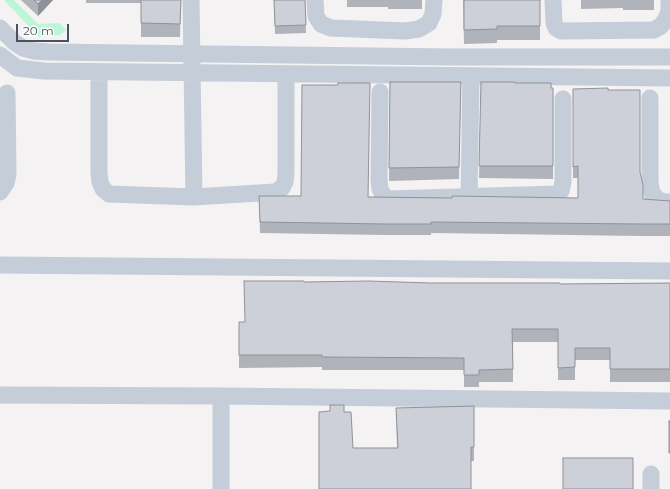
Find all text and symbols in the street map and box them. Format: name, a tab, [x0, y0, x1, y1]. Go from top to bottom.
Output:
scale bar	[18, 16, 71, 42]
text: 20 m	[23, 23, 54, 38]

